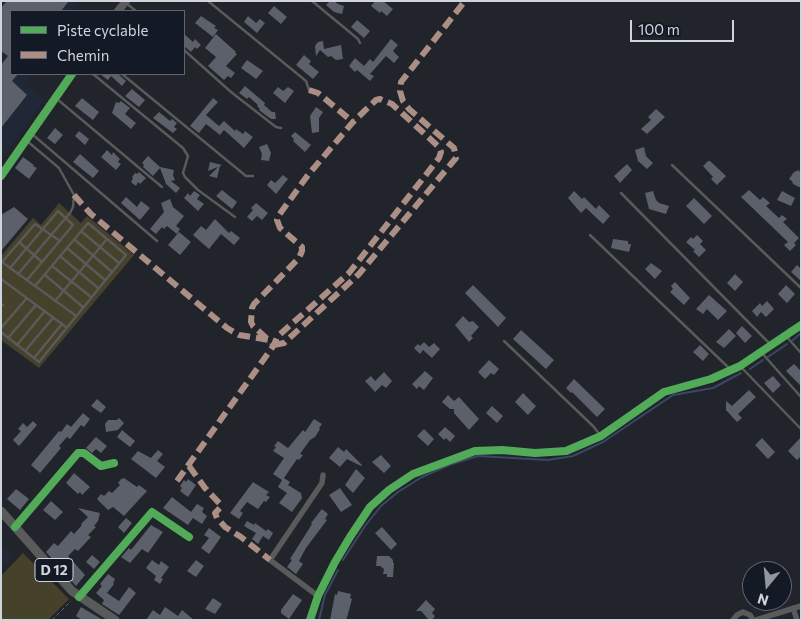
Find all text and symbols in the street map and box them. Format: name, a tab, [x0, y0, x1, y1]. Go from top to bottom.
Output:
legend	[10, 10, 185, 75]
scale bar	[632, 10, 736, 42]
text: 100 m	[638, 20, 680, 38]
text: Piste cyclable	[57, 21, 148, 39]
text: Chemin	[57, 46, 109, 64]
road number: D 12	[35, 558, 73, 582]
north arrow	[742, 561, 792, 611]
text: N	[755, 590, 770, 610]

